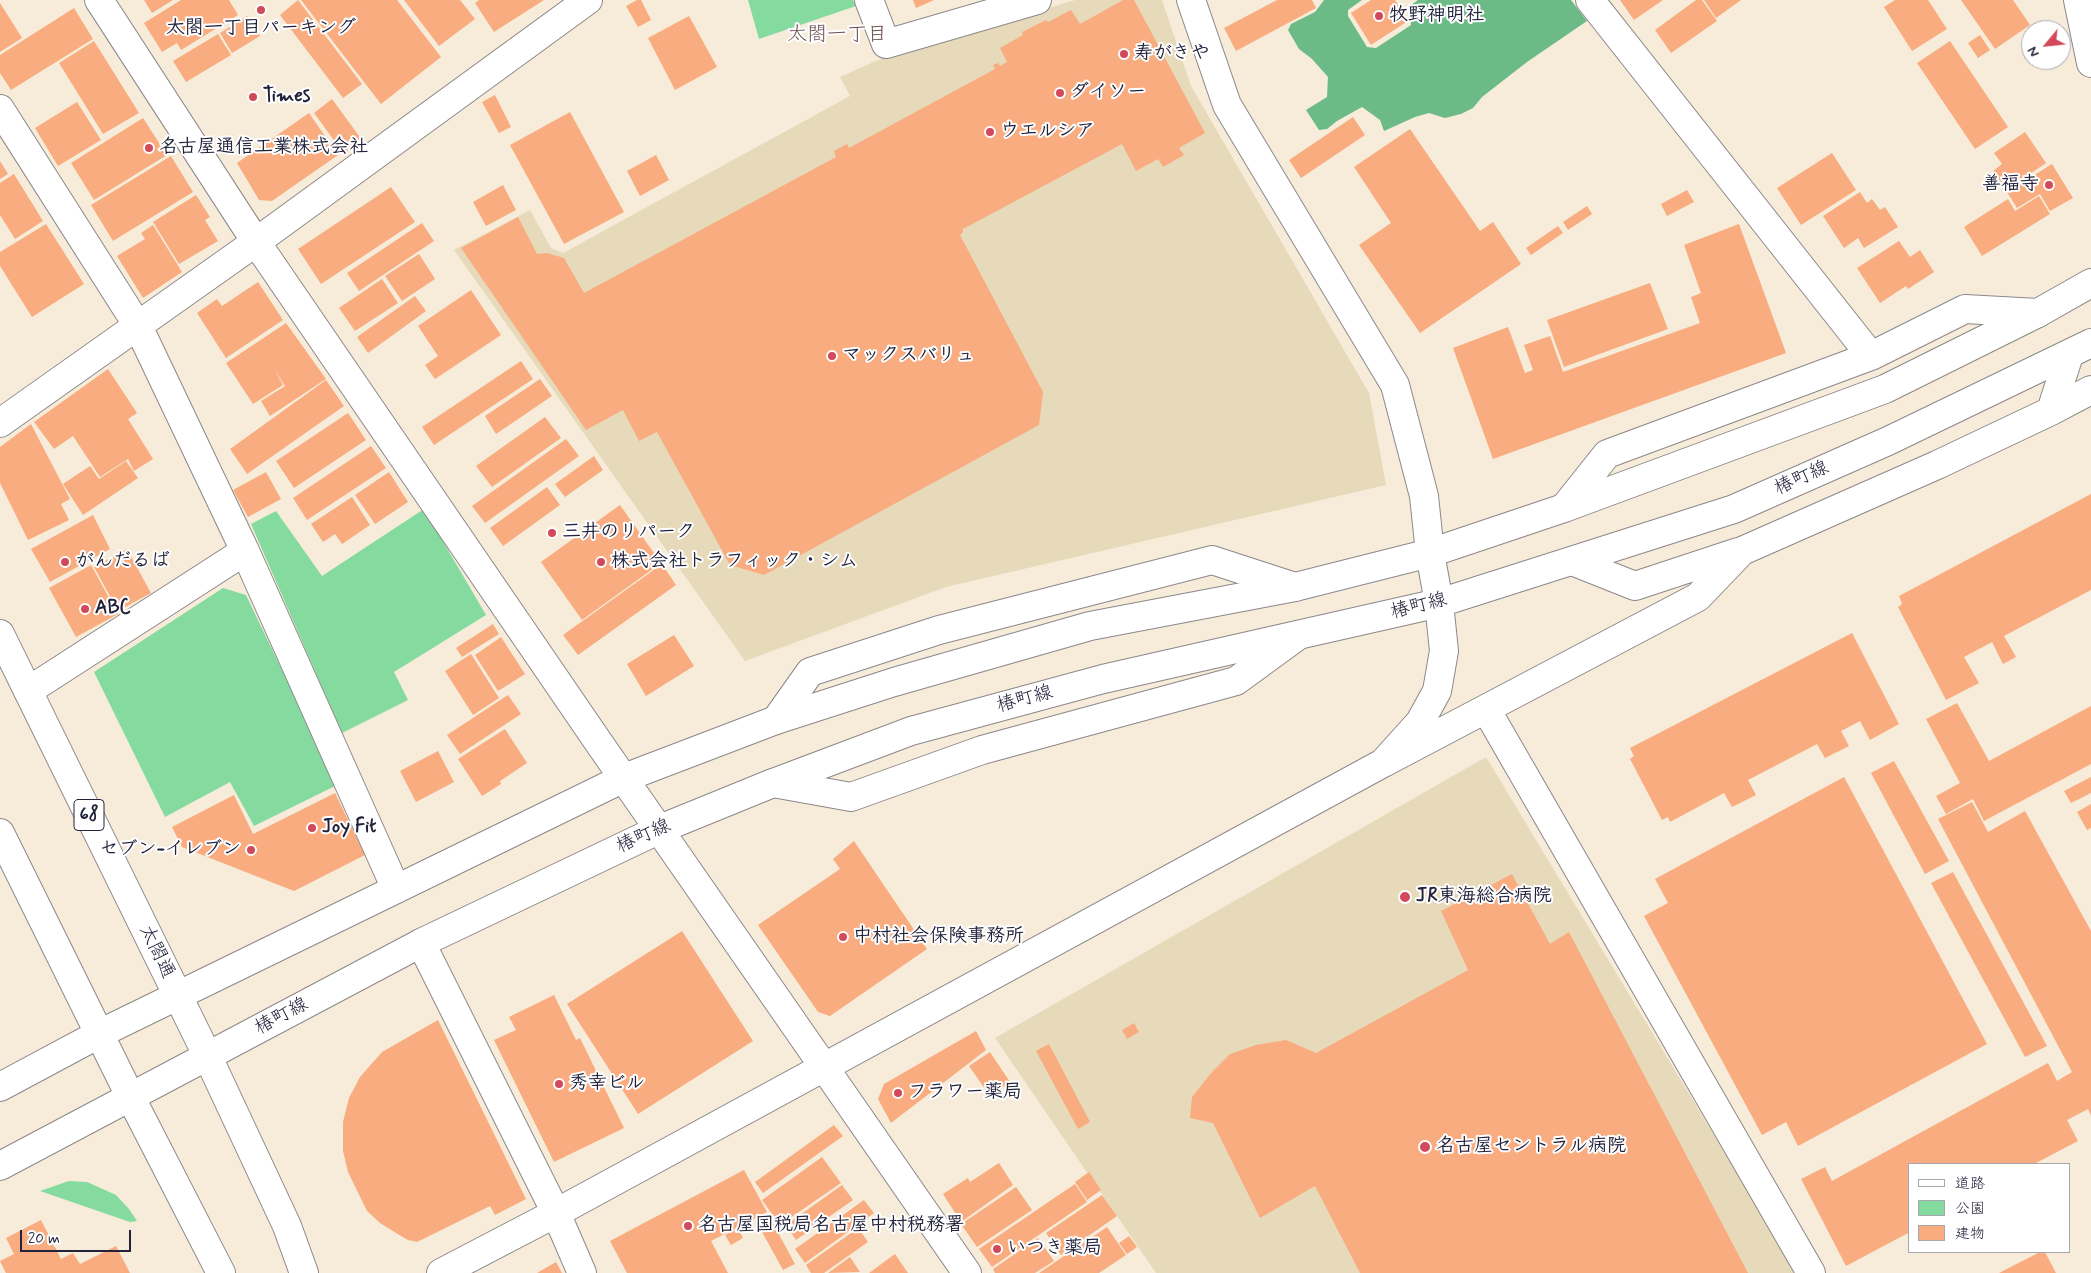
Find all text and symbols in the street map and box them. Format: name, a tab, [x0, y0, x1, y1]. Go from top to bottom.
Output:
marker: 太閤一丁目パーキング	[255, 4, 267, 16]
place label: 牧野神明社	[1389, 5, 1484, 27]
marker: 牧野神明社	[1373, 10, 1385, 22]
place label: 太閤一丁目パーキング	[166, 18, 356, 40]
north arrow	[2021, 20, 2071, 70]
district label: 太閤一丁目	[787, 24, 887, 48]
place label: 寿がきや	[1134, 43, 1210, 65]
text: N	[2024, 43, 2044, 60]
marker: 寿がきや	[1118, 48, 1130, 60]
place label: ダイソー	[1070, 82, 1146, 104]
place label: Times	[263, 86, 310, 108]
marker: ダイソー	[1054, 87, 1066, 99]
marker: Times	[247, 91, 259, 103]
place label: ウエルシア	[1000, 121, 1095, 143]
marker: ウエルシア	[984, 126, 996, 138]
place label: 名古屋通信工業株式会社	[159, 137, 368, 159]
marker: 名古屋通信工業株式会社	[143, 142, 155, 154]
place label: 善福寺	[1982, 174, 2039, 196]
marker: 善福寺	[2043, 179, 2055, 191]
place label: マックスバリュ	[842, 345, 975, 367]
marker: マックスバリュ	[826, 350, 838, 362]
street label: 椿町線	[1771, 457, 1833, 501]
place label: 三井のリパーク	[562, 522, 695, 544]
marker: 三井のリパーク	[546, 527, 558, 539]
place label: がんだるば	[75, 551, 170, 573]
place label: 株式会社トラフィック・シム	[611, 551, 858, 573]
marker: がんだるば	[59, 556, 71, 568]
marker: 株式会社トラフィック・シム	[595, 556, 607, 568]
street label: 椿町線	[1389, 589, 1449, 625]
place label: ABC	[95, 598, 131, 620]
marker: ABC	[79, 603, 91, 615]
street label: 椿町線	[995, 682, 1055, 718]
road number: 68	[74, 800, 104, 830]
street label: 椿町線	[613, 815, 675, 859]
place label: Joy Fit	[322, 817, 376, 839]
marker: Joy Fit	[306, 822, 318, 834]
place label: セブン-イレブン	[99, 839, 241, 861]
marker: セブン-イレブン	[245, 844, 257, 856]
place label: JR東海総合病院	[1416, 886, 1552, 908]
marker: JR東海総合病院	[1398, 890, 1412, 904]
street label: 太閤通	[133, 921, 179, 983]
place label: 中村社会保険事務所	[853, 926, 1024, 948]
marker: 中村社会保険事務所	[837, 931, 849, 943]
street label: 椿町線	[251, 994, 313, 1040]
place label: 秀幸ビル	[569, 1073, 645, 1095]
marker: 秀幸ビル	[553, 1078, 565, 1090]
place label: フラワー薬局	[908, 1082, 1022, 1104]
marker: フラワー薬局	[892, 1087, 904, 1099]
place label: 名古屋セントラル病院	[1436, 1136, 1626, 1158]
marker: 名古屋セントラル病院	[1418, 1140, 1432, 1154]
legend	[1908, 1163, 2071, 1253]
text: 道路	[1955, 1174, 1985, 1194]
text: 公園	[1955, 1199, 1985, 1219]
place label: 名古屋国税局名古屋中村税務署	[698, 1215, 964, 1237]
scale bar	[22, 1220, 134, 1252]
marker: 名古屋国税局名古屋中村税務署	[682, 1220, 694, 1232]
text: 建物	[1955, 1224, 1985, 1244]
text: 20 m	[28, 1229, 60, 1249]
place label: いつき薬局	[1007, 1238, 1102, 1260]
marker: いつき薬局	[991, 1243, 1003, 1255]

